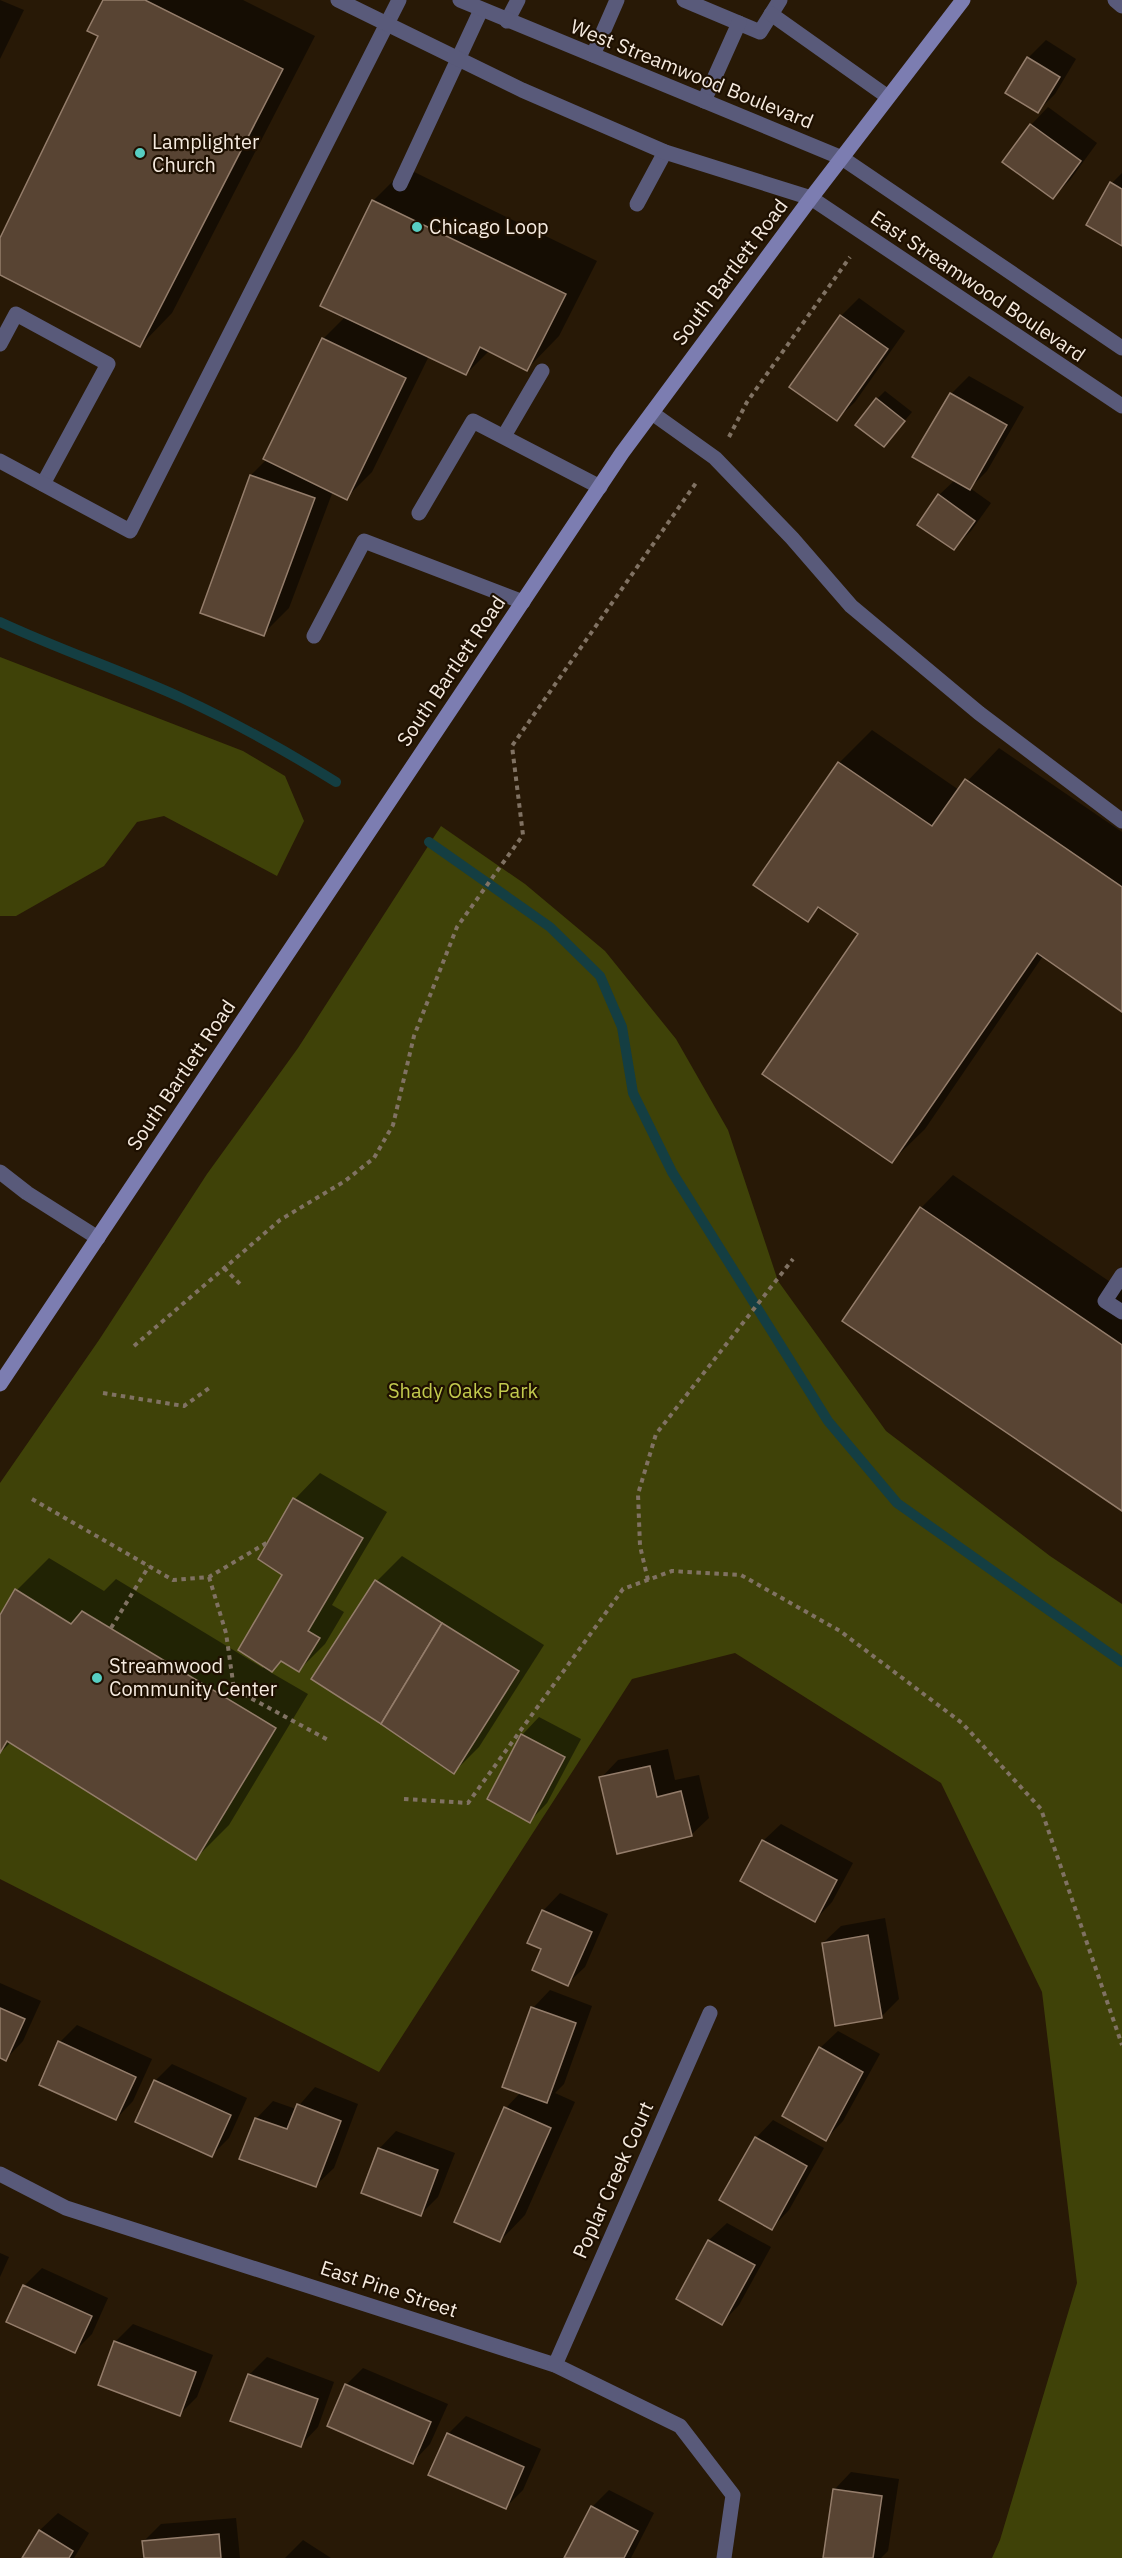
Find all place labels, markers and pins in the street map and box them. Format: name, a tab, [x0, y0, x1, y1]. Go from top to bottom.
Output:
place label: Lamplighter Church	[152, 128, 259, 178]
marker: Lamplighter Church	[133, 146, 147, 160]
place label: Chicago Loop	[429, 213, 549, 240]
marker: Chicago Loop	[410, 220, 424, 234]
place label: Streamwood Community Center	[109, 1652, 277, 1702]
marker: Streamwood Community Center	[90, 1671, 104, 1685]

